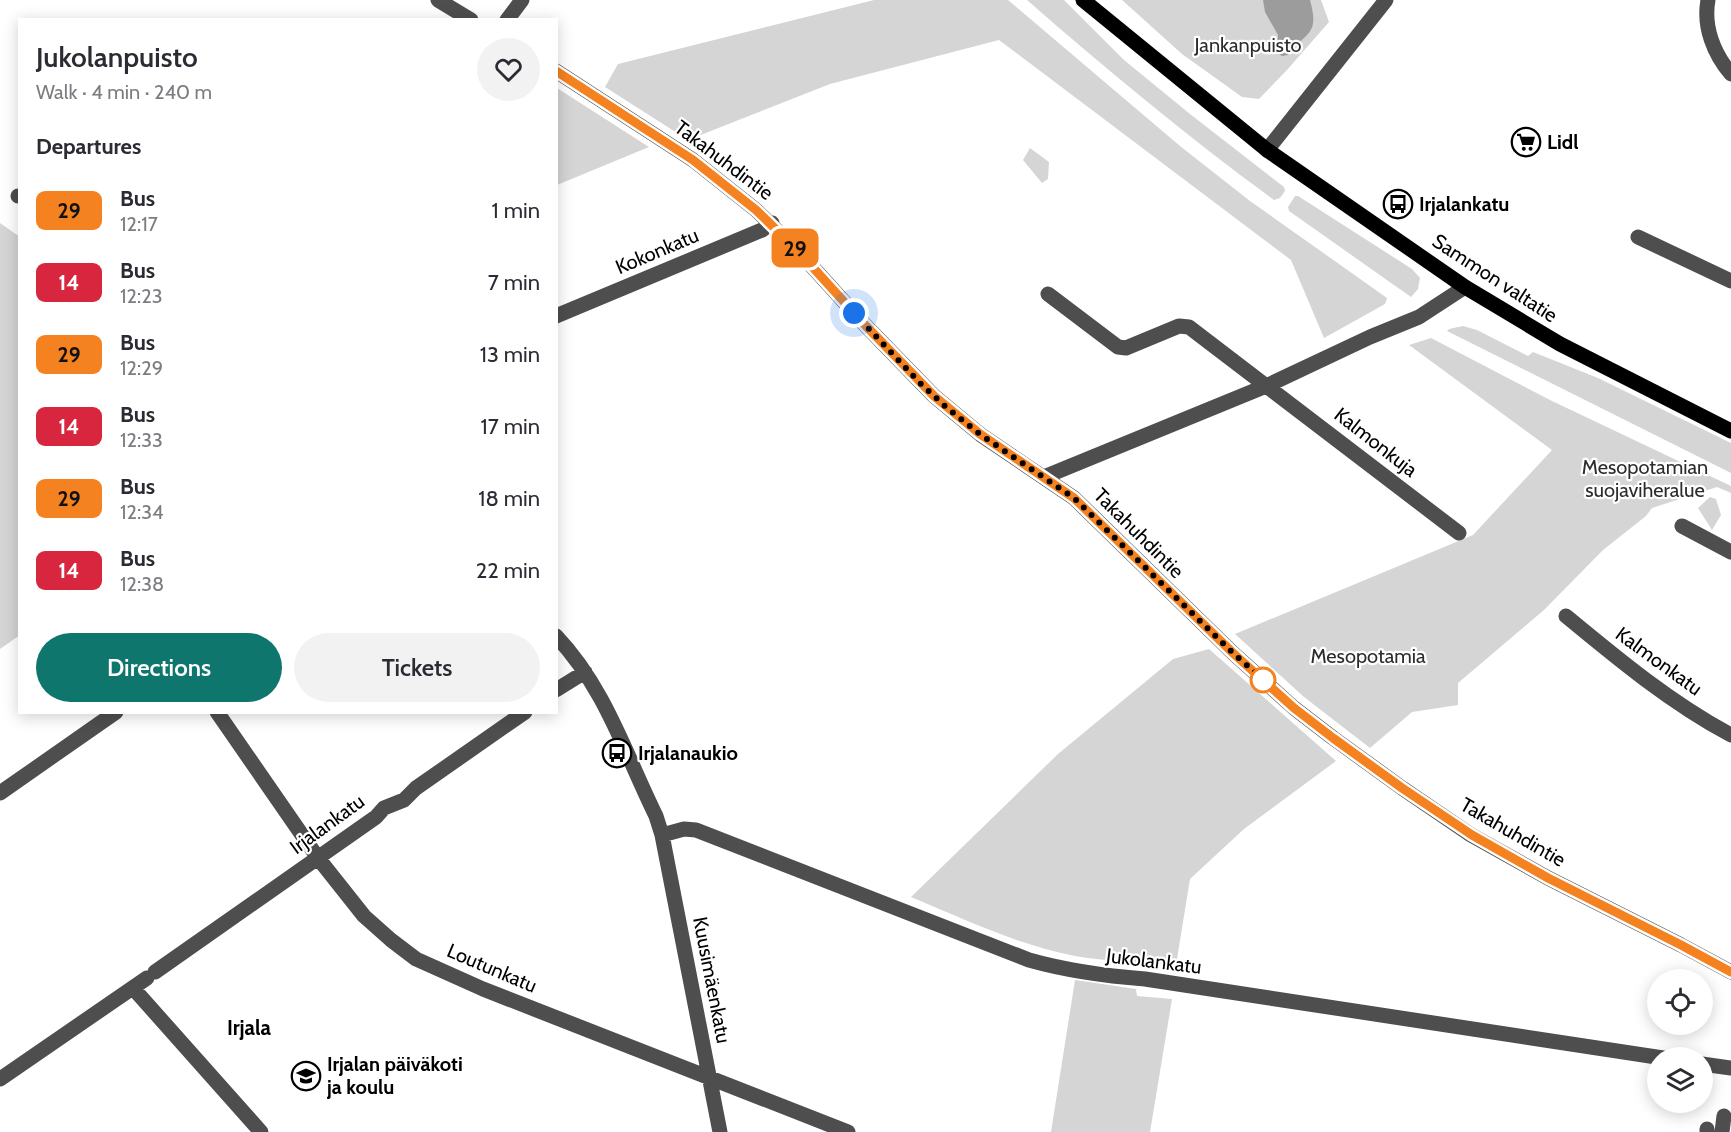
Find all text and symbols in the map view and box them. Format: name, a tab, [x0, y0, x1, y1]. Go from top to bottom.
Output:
park label: Jankanpuisto	[1193, 33, 1302, 57]
button: heart	[477, 38, 540, 101]
text: Jukolanpuisto	[36, 40, 198, 74]
text: Walk · 4 min · 240 m	[36, 80, 212, 104]
street label: Takahuhdintie	[670, 115, 778, 205]
supermarket icon: Lidl	[1510, 126, 1542, 158]
place label: Lidl	[1547, 130, 1578, 154]
text: Departures	[36, 133, 141, 160]
text: Bus	[120, 185, 155, 212]
bus stop icon: Irjalankatu	[1382, 188, 1414, 220]
place label: Irjalankatu	[1419, 192, 1509, 216]
text: 1 min	[492, 197, 540, 224]
text: 29	[58, 198, 80, 223]
text: 12:17	[120, 212, 158, 236]
street label: Kokonkatu	[612, 223, 702, 279]
line badge: 29	[768, 228, 822, 268]
street label: Sammon valtatie	[1428, 229, 1562, 327]
text: 29	[784, 236, 806, 261]
text: Bus	[120, 257, 155, 284]
text: 7 min	[488, 269, 540, 296]
text: 14	[59, 270, 79, 295]
text: 12:23	[120, 284, 162, 308]
your location	[839, 298, 869, 328]
text: Bus	[120, 329, 155, 356]
text: 13 min	[480, 341, 540, 368]
text: 29	[58, 342, 80, 367]
text: 12:29	[120, 356, 163, 380]
text: Bus	[120, 401, 155, 428]
street label: Kalmonkuja	[1330, 402, 1423, 482]
text: 17 min	[481, 413, 540, 440]
text: 14	[59, 414, 79, 439]
text: 12:33	[120, 428, 163, 452]
park label: Mesopotamian suojaviheralue	[1582, 455, 1708, 502]
text: Bus	[120, 473, 155, 500]
street label: Takahuhdintie	[1089, 483, 1189, 583]
text: 18 min	[478, 485, 540, 512]
text: 29	[58, 486, 80, 511]
text: 12:34	[120, 500, 164, 524]
text: Bus	[120, 545, 155, 572]
text: 22 min	[476, 557, 540, 584]
text: 14	[59, 558, 79, 583]
text: 12:38	[120, 572, 164, 596]
street label: Kalmonkatu	[1611, 622, 1707, 700]
button: Directions	[36, 633, 282, 702]
button: Tickets	[294, 633, 540, 702]
park label: Mesopotamia	[1310, 644, 1426, 668]
unlabelled marker	[1250, 667, 1276, 693]
bus stop icon: Irjalanaukio	[601, 737, 633, 769]
place label: Irjalanaukio	[638, 741, 738, 765]
street label: Irjalankatu	[285, 789, 369, 859]
street label: Takahuhdintie	[1456, 792, 1570, 872]
street label: Kuusimäenkatu	[688, 915, 736, 1045]
street label: Loutunkatu	[444, 938, 540, 998]
street label: Jukolankatu	[1104, 943, 1203, 979]
map controls	[1647, 969, 1713, 1113]
button: locate	[1647, 969, 1713, 1035]
district label: Irjala	[227, 1015, 272, 1040]
button: layers	[1647, 1047, 1713, 1113]
place label: Irjalan päiväkoti ja koulu	[326, 1052, 463, 1099]
school or university icon: Irjalan päiväkoti ja koulu	[290, 1060, 322, 1092]

